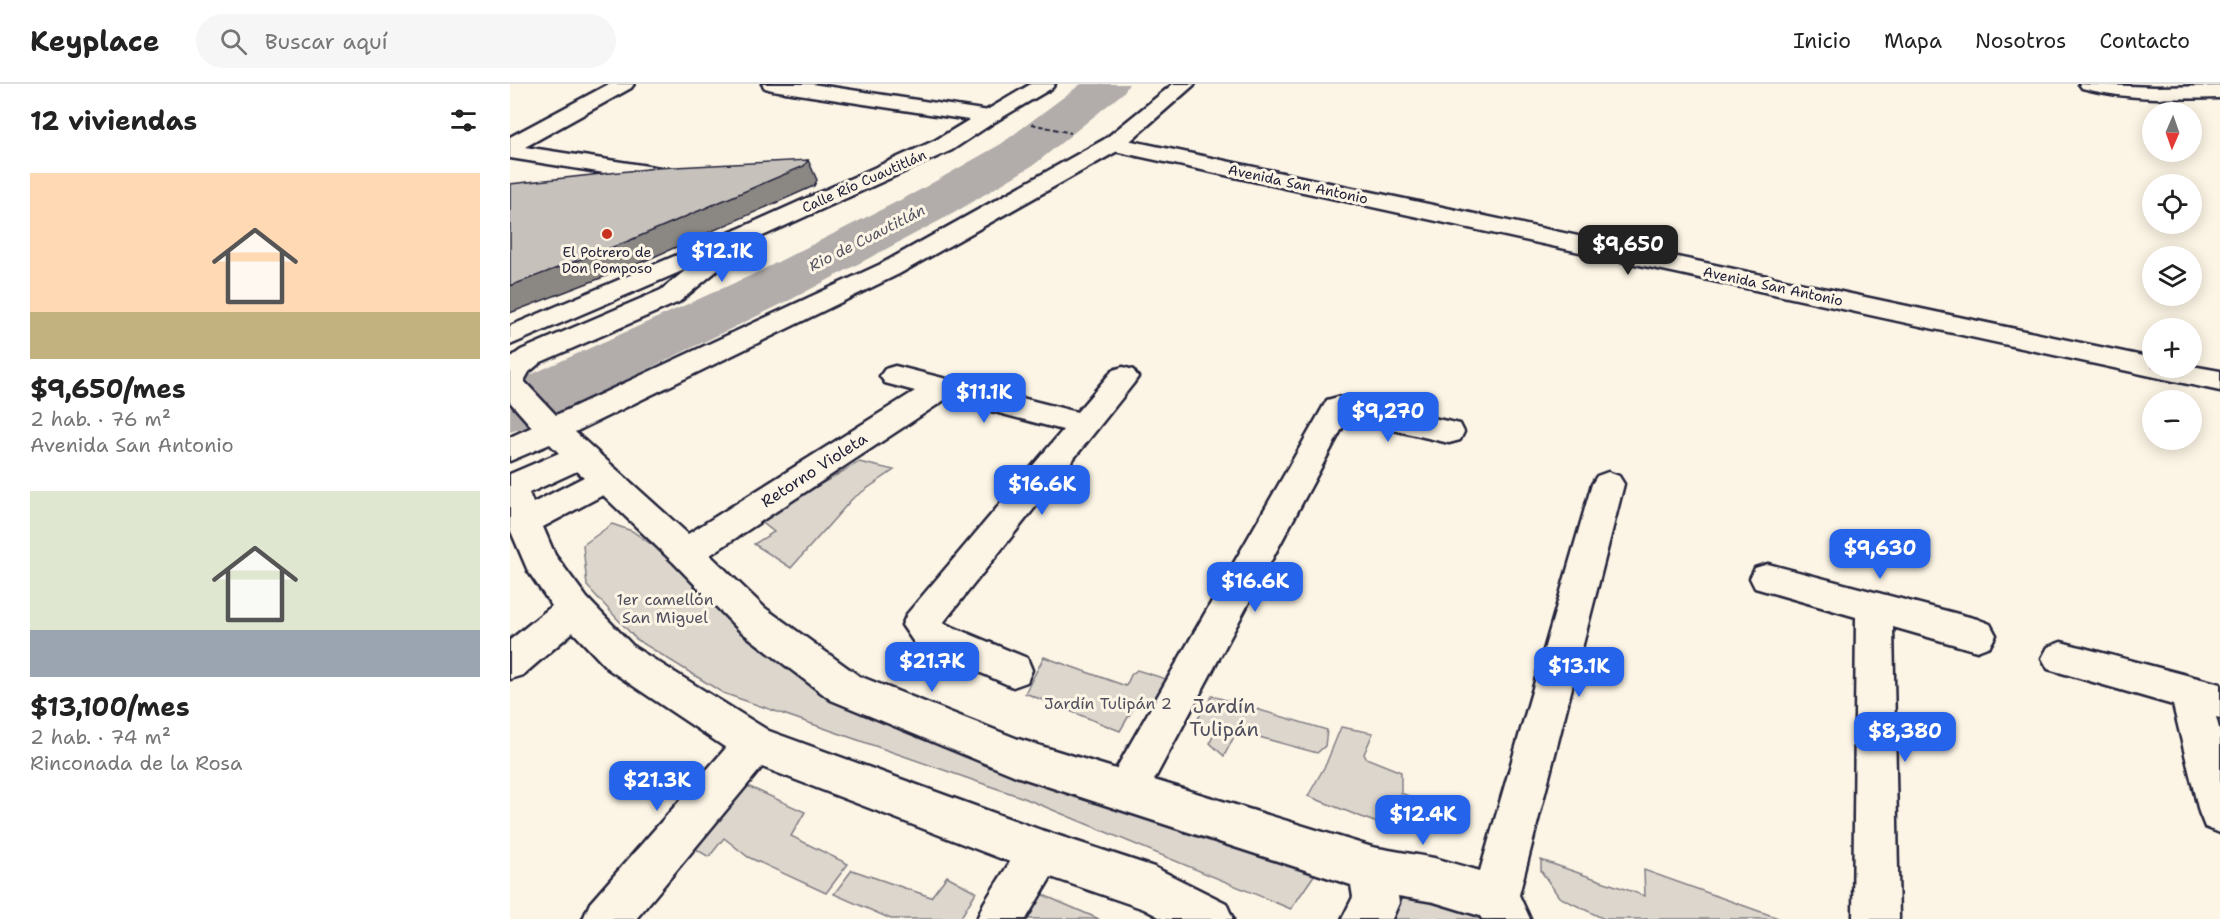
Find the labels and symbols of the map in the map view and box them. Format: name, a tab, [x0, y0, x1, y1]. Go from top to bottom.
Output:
north arrow	[2142, 102, 2202, 162]
street label: Calle Río Cuautitlán	[799, 145, 929, 217]
street label: Avenida San Antonio	[1226, 160, 1370, 208]
water label: Rio de Cuautitlán	[805, 200, 929, 276]
pin: $9,650	[1579, 225, 1677, 276]
marker: El Potrero de Don Pomposo	[600, 227, 614, 241]
pin: $12.1K	[673, 232, 771, 283]
place label: El Potrero de Don Pomposo	[562, 243, 652, 277]
street label: Avenida San Antonio	[1701, 262, 1845, 310]
pin: $11.1K	[935, 373, 1033, 424]
pin: $9,270	[1339, 392, 1437, 443]
street label: Retorno Violeta	[757, 428, 871, 512]
pin: $16.6K	[993, 465, 1091, 516]
pin: $9,630	[1831, 529, 1929, 580]
pin: $16.6K	[1206, 562, 1304, 613]
park label: 1er camellón San Miguel	[617, 589, 714, 628]
pin: $21.7K	[883, 642, 981, 693]
pin: $13.1K	[1530, 647, 1628, 698]
park label: Jardín Tulipán 2	[1044, 693, 1172, 714]
park label: Jardín Tulipán	[1189, 693, 1259, 742]
pin: $8,380	[1856, 712, 1954, 763]
pin: $21.3K	[608, 761, 706, 812]
pin: $12.4K	[1374, 795, 1472, 846]

